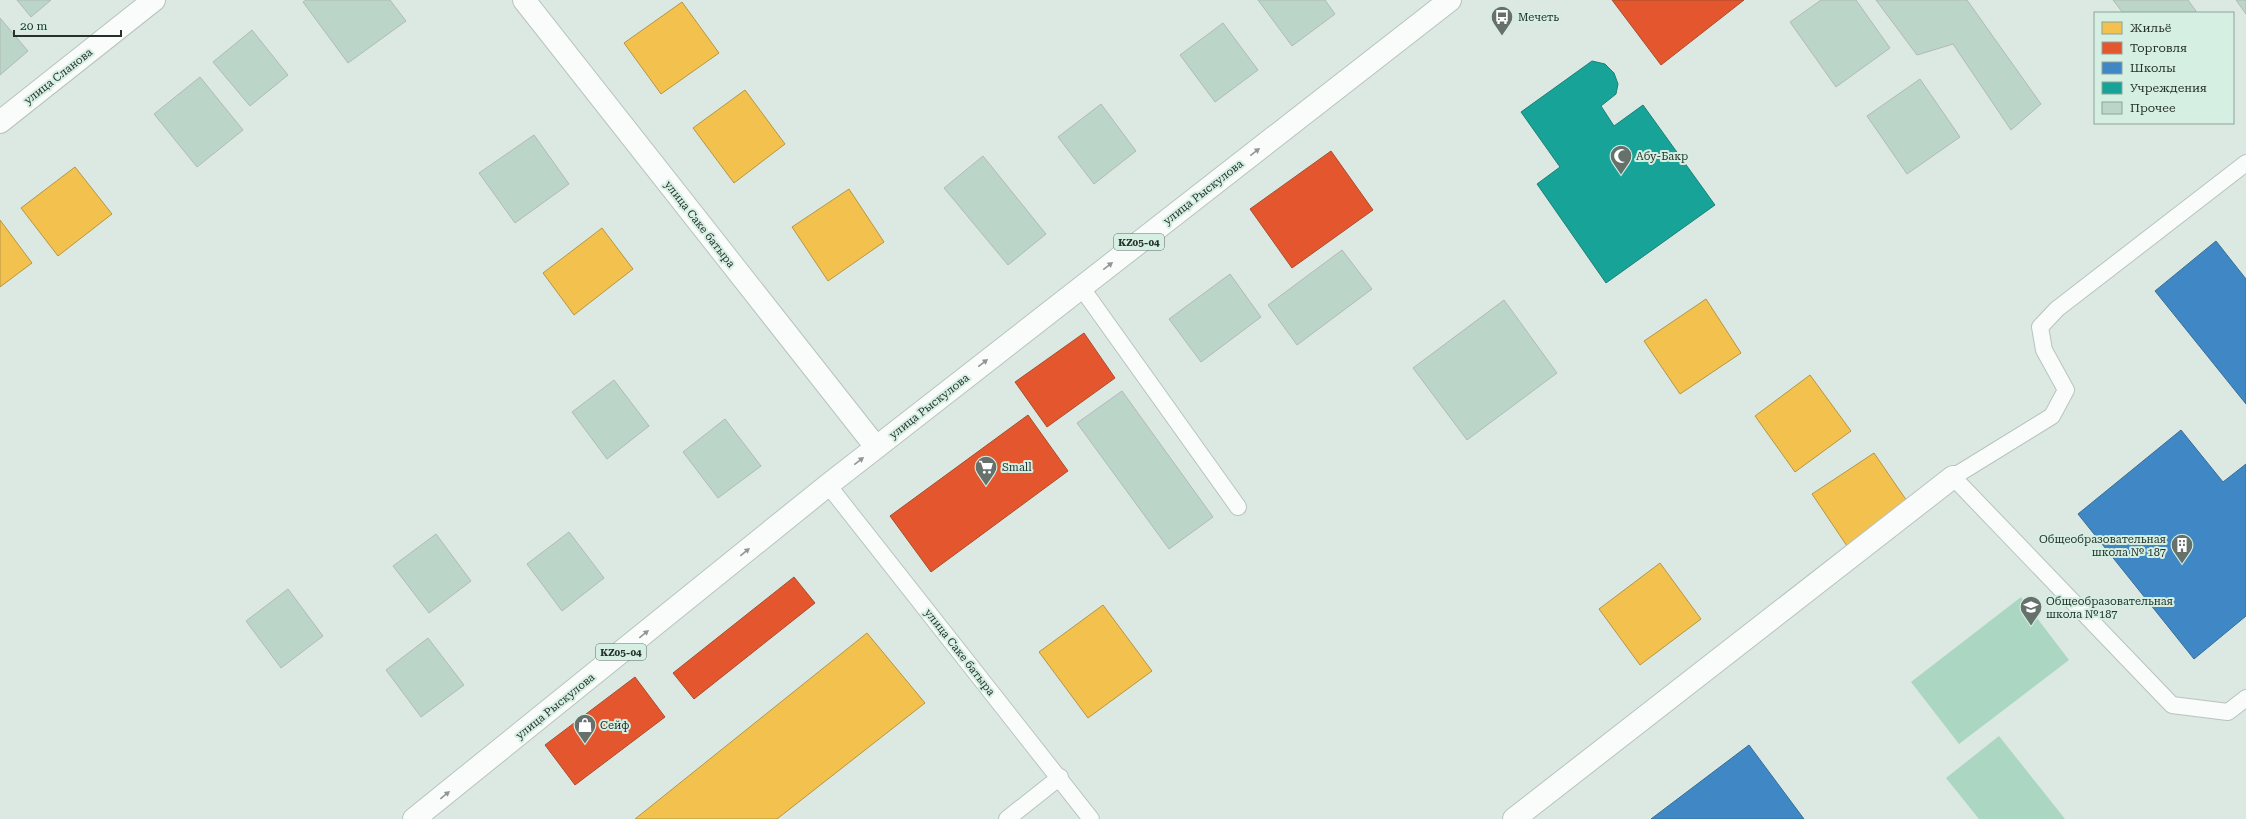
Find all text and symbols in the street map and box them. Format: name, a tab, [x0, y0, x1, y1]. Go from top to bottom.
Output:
bus stop icon: Мечеть	[1489, 4, 1515, 37]
place label: Мечеть	[1518, 11, 1559, 24]
scale bar	[14, 12, 121, 38]
legend	[2094, 12, 2234, 124]
text: 20 m	[20, 19, 47, 33]
text: Жильё	[2130, 21, 2172, 35]
text: Торговля	[2130, 41, 2187, 55]
street label: улица Сланова	[21, 46, 95, 107]
text: Школы	[2130, 61, 2176, 75]
text: Учреждения	[2130, 81, 2207, 95]
text: Прочее	[2130, 101, 2176, 115]
mosque icon: Абу-Бакр	[1608, 143, 1634, 176]
one-way arrow	[1249, 148, 1260, 156]
place label: Абу-Бакр	[1636, 150, 1688, 163]
street label: улица Рыскулова	[1161, 157, 1246, 228]
street label: улица Саке батыра	[662, 178, 737, 270]
road number: KZ05-04	[1114, 234, 1164, 250]
one-way arrow	[1102, 262, 1113, 271]
one-way arrow	[978, 359, 989, 368]
street label: улица Рыскулова	[887, 371, 972, 442]
supermarket icon: Small	[973, 454, 999, 487]
one-way arrow	[853, 456, 864, 465]
place label: Small	[1002, 461, 1032, 474]
building icon: Общеобразовательная школа № 187	[2169, 532, 2195, 565]
place label: Общеобразовательная школа № 187	[2039, 533, 2166, 559]
one-way arrow	[740, 548, 751, 556]
school or university icon: Общеобразовательная школа №187	[2018, 594, 2044, 627]
place label: Общеобразовательная школа №187	[2046, 595, 2173, 621]
street label: улица Саке батыра	[922, 606, 997, 698]
one-way arrow	[639, 629, 650, 638]
road number: KZ05-04	[596, 644, 646, 660]
street label: улица Рыскулова	[513, 671, 597, 742]
shop icon: Сейф	[572, 712, 598, 745]
place label: Сейф	[600, 719, 630, 732]
one-way arrow	[440, 790, 450, 799]

